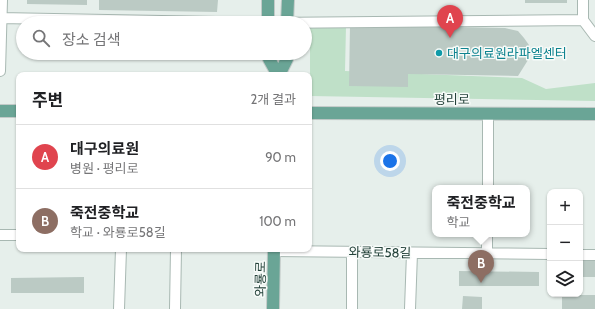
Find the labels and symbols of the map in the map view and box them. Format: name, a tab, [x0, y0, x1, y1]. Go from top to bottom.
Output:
pin: A	[437, 5, 463, 38]
place label: 대구의료원라파엘센터	[447, 45, 567, 61]
marker: 대구의료원라파엘센터	[434, 48, 444, 58]
street label: 평리로	[434, 91, 470, 107]
your location	[380, 151, 400, 171]
street label: 와룡로58길	[348, 243, 412, 261]
pin: B	[468, 250, 494, 283]
street label: 와룡로	[252, 261, 268, 297]

